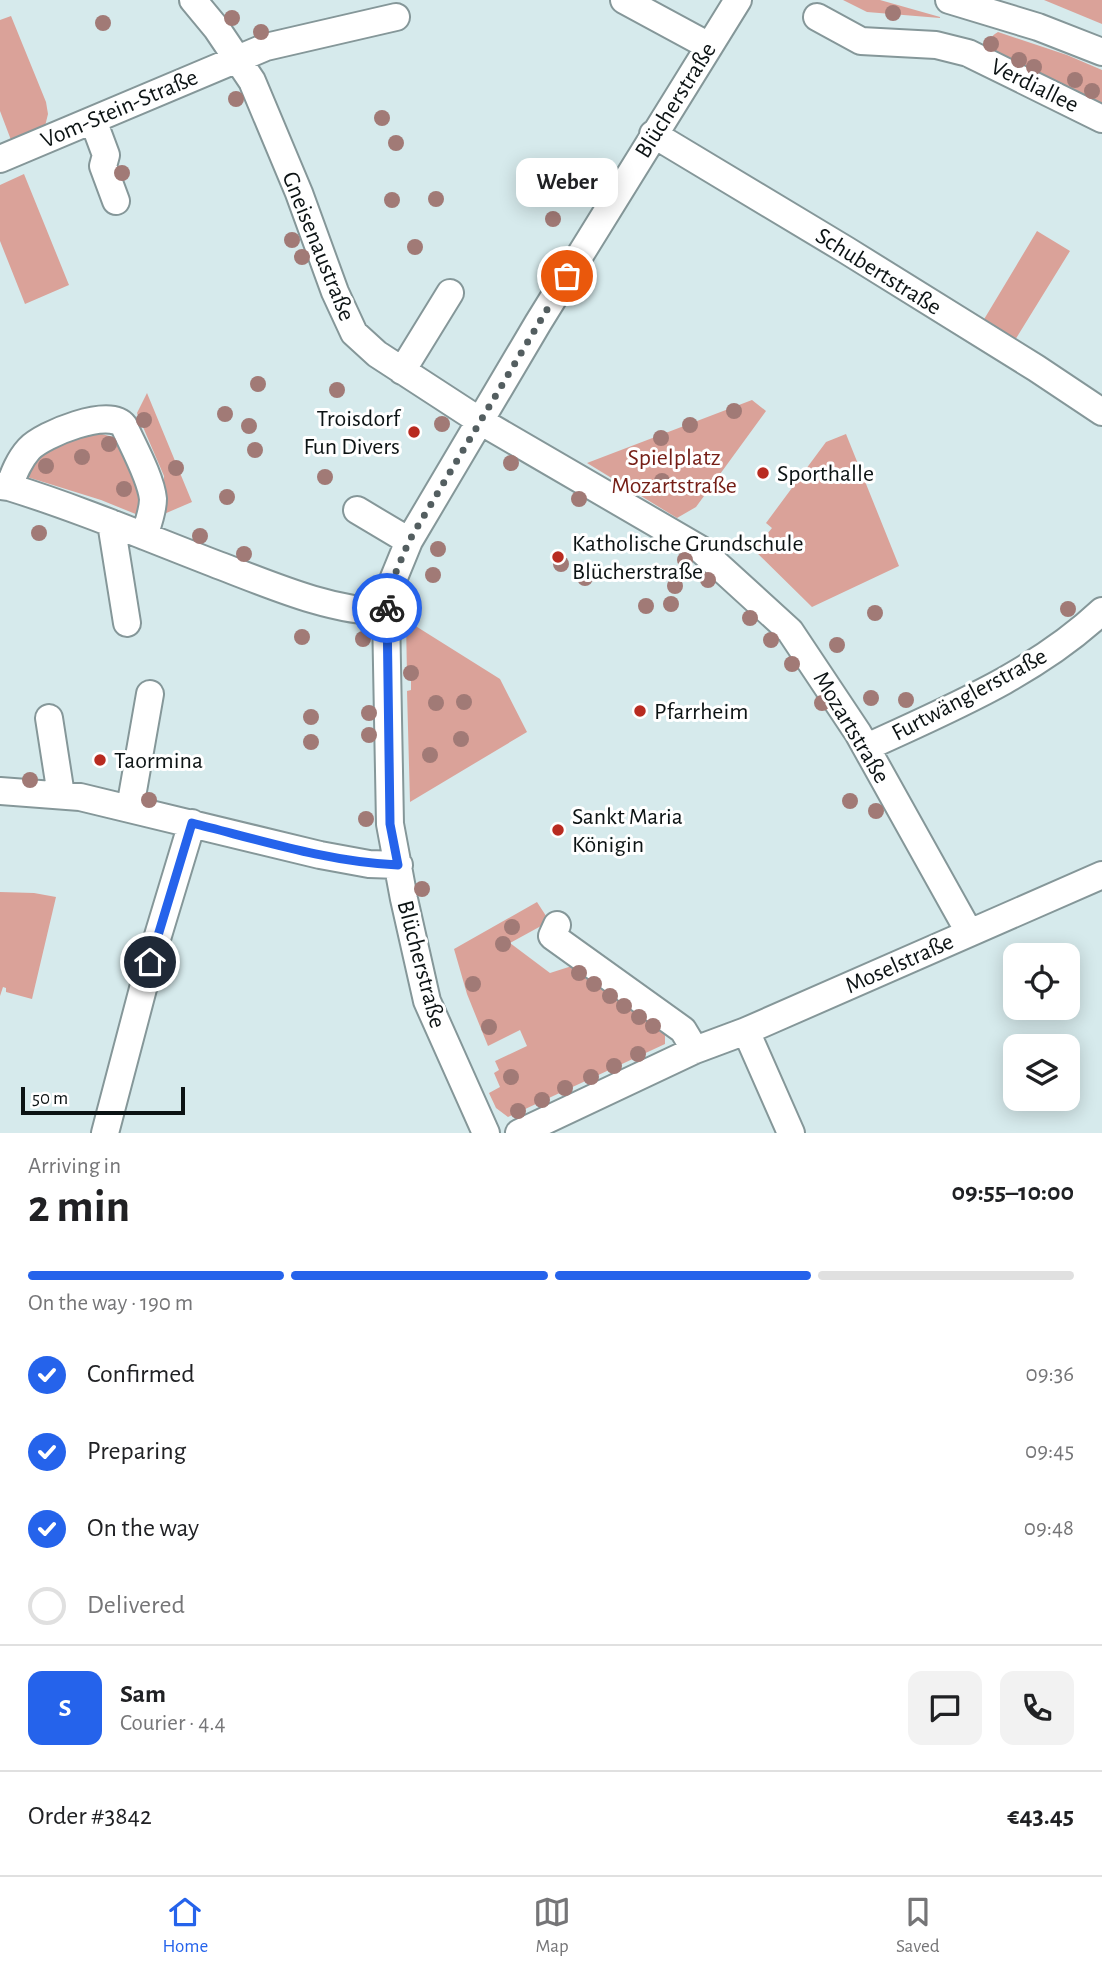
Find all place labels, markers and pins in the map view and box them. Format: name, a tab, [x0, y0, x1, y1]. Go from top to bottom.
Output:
callout: Weber	[516, 157, 618, 206]
pin	[537, 246, 597, 306]
place label: Troisdorf Fun Divers	[304, 407, 402, 459]
marker: Troisdorf Fun Divers	[406, 424, 422, 440]
place label: Sporthalle	[777, 462, 874, 486]
marker: Sporthalle	[755, 465, 771, 481]
place label: Katholische Grundschule Blücherstraße	[572, 532, 804, 584]
marker: Katholische Grundschule Blücherstraße	[550, 549, 566, 565]
place label: Pfarrheim	[654, 700, 748, 724]
marker: Pfarrheim	[632, 703, 648, 719]
place label: Taormina	[114, 749, 203, 773]
marker: Taormina	[92, 752, 108, 768]
place label: Sankt Maria Königin	[572, 805, 683, 857]
marker: Sankt Maria Königin	[550, 822, 566, 838]
pin	[120, 932, 180, 992]

